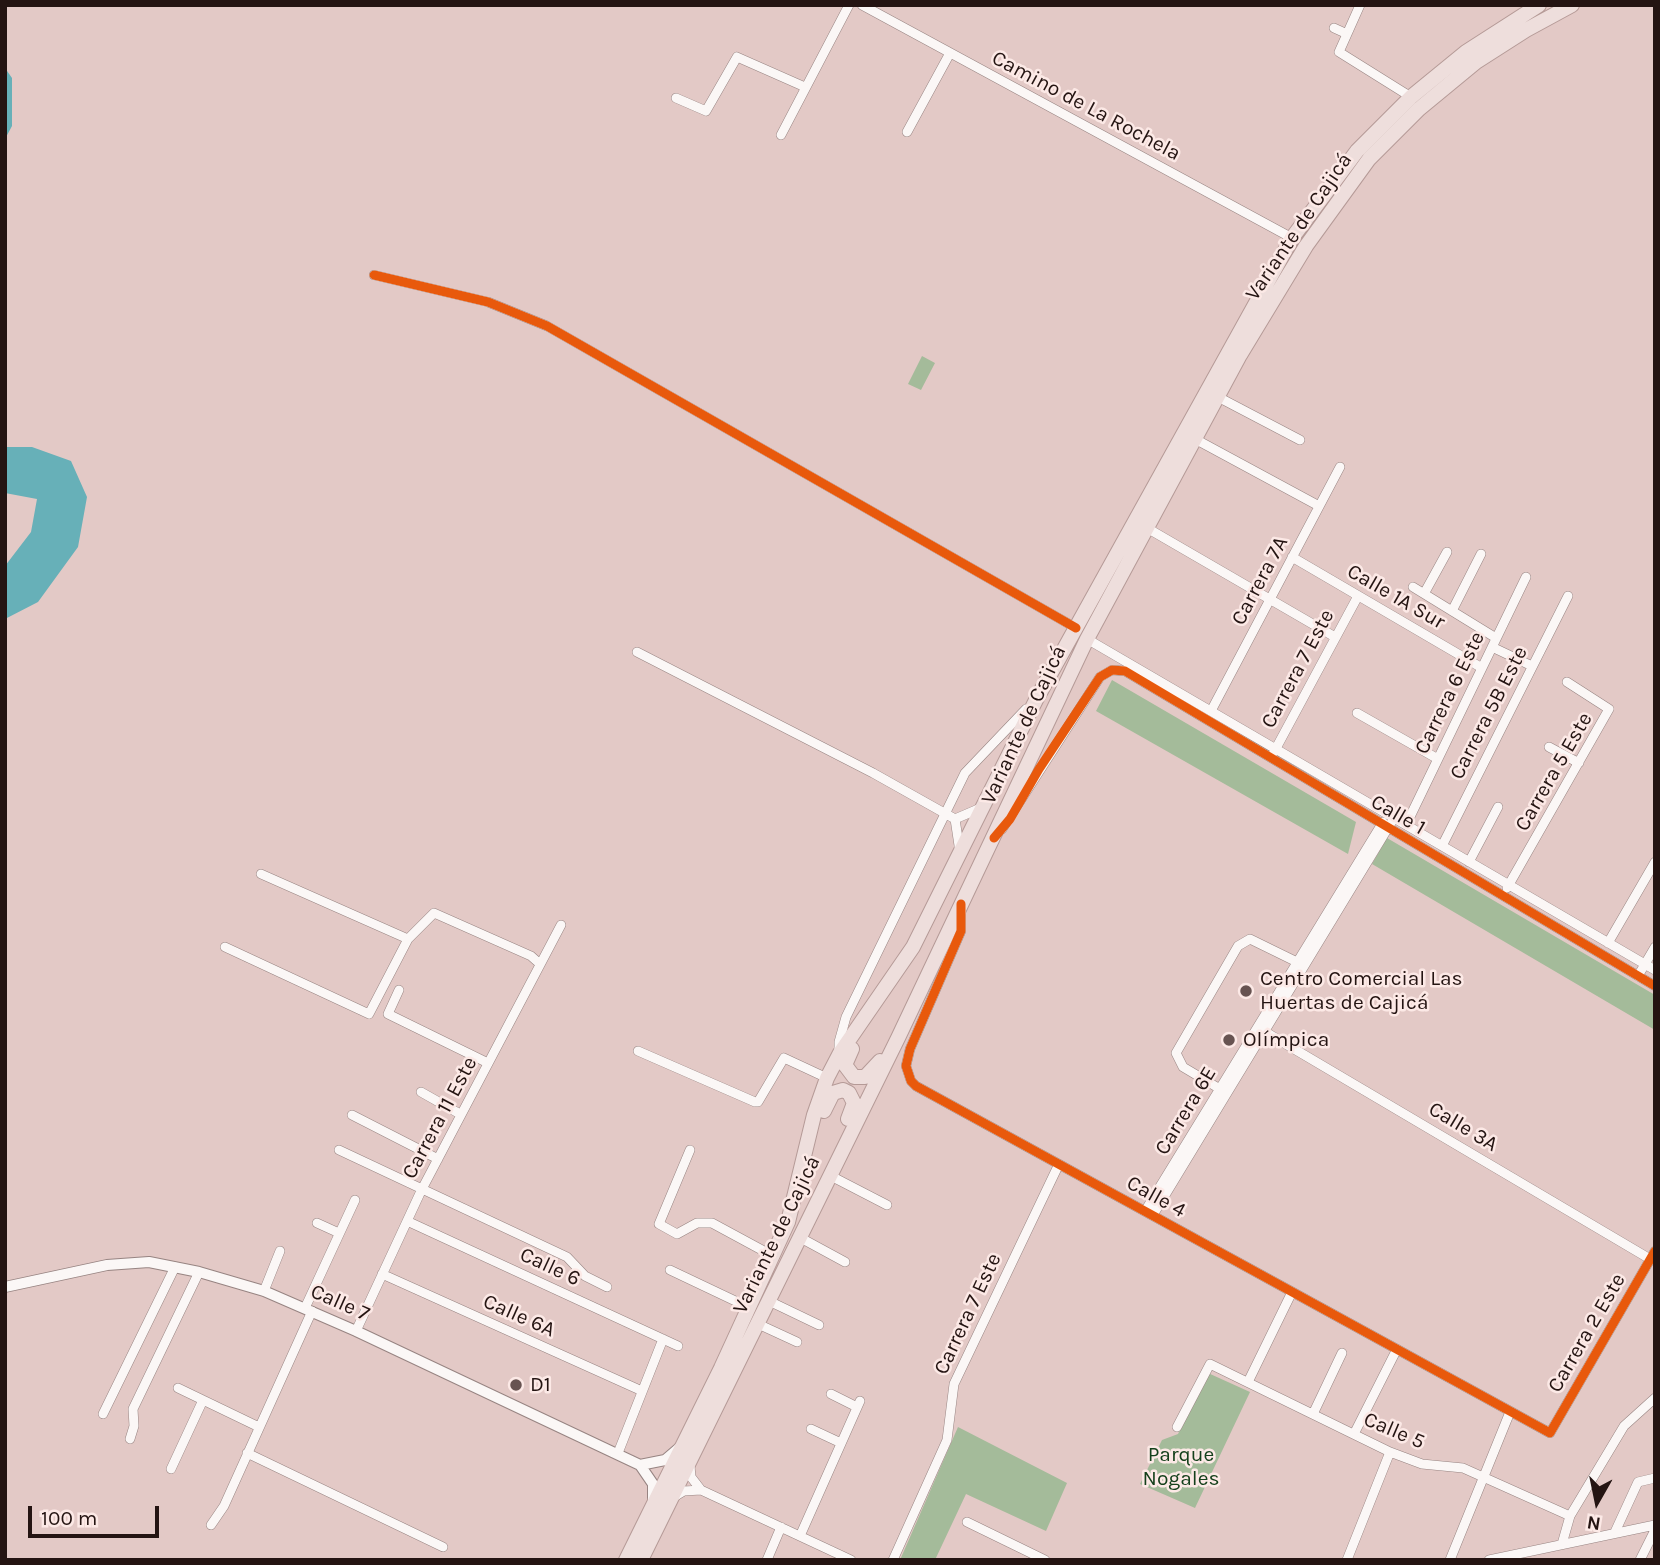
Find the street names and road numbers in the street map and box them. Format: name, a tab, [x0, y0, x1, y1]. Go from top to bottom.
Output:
street label: Camino de La Rochela	[987, 46, 1185, 166]
street label: Variante de Cajicá	[1240, 149, 1358, 305]
street label: Carrera 7A	[1226, 532, 1294, 630]
street label: Calle 1A Sur	[1343, 559, 1449, 635]
street label: Carrera 7 Este	[1256, 605, 1340, 733]
street label: Carrera 6 Este	[1410, 628, 1490, 758]
street label: Variante de Cajicá	[976, 642, 1072, 808]
street label: Carrera 5B Este	[1445, 642, 1533, 784]
street label: Carrera 5 Este	[1510, 708, 1598, 836]
street label: Calle 1	[1366, 789, 1430, 841]
street label: Carrera 11 Este	[397, 1053, 483, 1183]
street label: Carrera 6E	[1150, 1062, 1222, 1160]
street label: Calle 3A	[1424, 1097, 1502, 1157]
street label: Variante de Cajicá	[728, 1152, 826, 1318]
street label: Calle 4	[1122, 1171, 1190, 1223]
street label: Calle 6	[516, 1242, 584, 1292]
street label: Carrera 7 Este	[929, 1249, 1007, 1379]
street label: Carrera 2 Este	[1543, 1269, 1631, 1397]
street label: Calle 7	[307, 1279, 373, 1327]
street label: Calle 6A	[479, 1289, 559, 1343]
street label: Calle 5	[1360, 1407, 1428, 1455]

